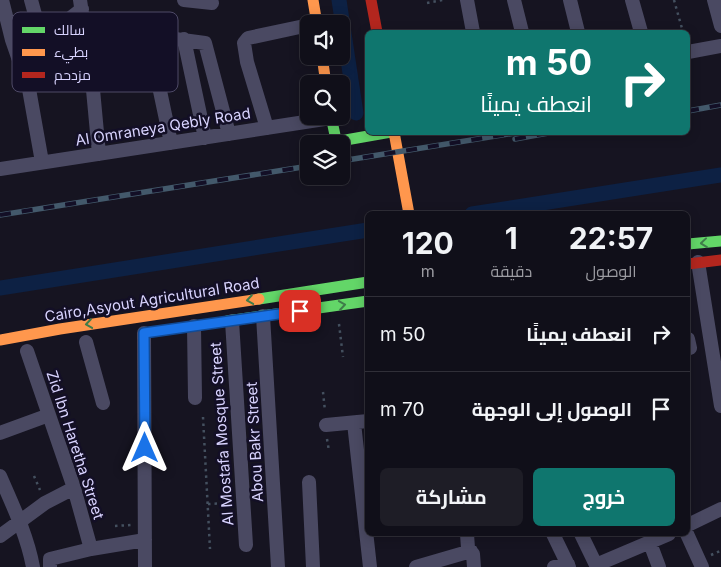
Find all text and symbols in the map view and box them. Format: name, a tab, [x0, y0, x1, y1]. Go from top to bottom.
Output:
legend	[12, 12, 178, 92]
map controls	[300, 15, 350, 185]
button: sound	[300, 15, 350, 65]
text: سالك	[54, 21, 85, 38]
text: 50 m	[506, 41, 592, 83]
text: بطيء	[54, 43, 88, 64]
icon: right	[610, 50, 675, 115]
text: مزدحم	[54, 66, 91, 85]
button: search	[300, 75, 350, 125]
text: انعطف يمينًا	[480, 91, 592, 117]
street label: Al Omraneya Qebly Road	[74, 103, 252, 150]
button: layers	[300, 135, 350, 185]
text: 1	[505, 220, 518, 256]
text: 22:57	[569, 220, 653, 256]
text: 120	[402, 225, 454, 261]
one-way arrow	[700, 237, 708, 248]
text: m	[421, 261, 435, 281]
text: دقيقة	[491, 261, 532, 281]
text: الوصول	[586, 261, 637, 281]
street label: Cairo,Asyout Agricultural Road	[43, 273, 261, 326]
pin	[279, 290, 321, 332]
one-way arrow	[246, 295, 254, 305]
icon: arrive	[286, 297, 314, 325]
one-way arrow	[338, 300, 347, 310]
one-way arrow	[85, 319, 94, 329]
icon: right	[647, 320, 675, 348]
text: 50 m	[380, 323, 426, 346]
text: انعطف يمينًا	[526, 323, 632, 346]
street label: Al Mostafa Mosque Street	[206, 342, 237, 526]
street label: Zid Ibn Haretha Street	[42, 368, 109, 522]
street label: Abou Bakr Street	[242, 381, 267, 503]
icon: arrive	[647, 395, 675, 423]
text: 70 m	[380, 398, 424, 421]
text: الوصول إلى الوجهة	[472, 398, 632, 421]
position arrow	[118, 421, 170, 473]
button: مشاركة	[380, 468, 523, 526]
button: خروج	[533, 468, 675, 526]

